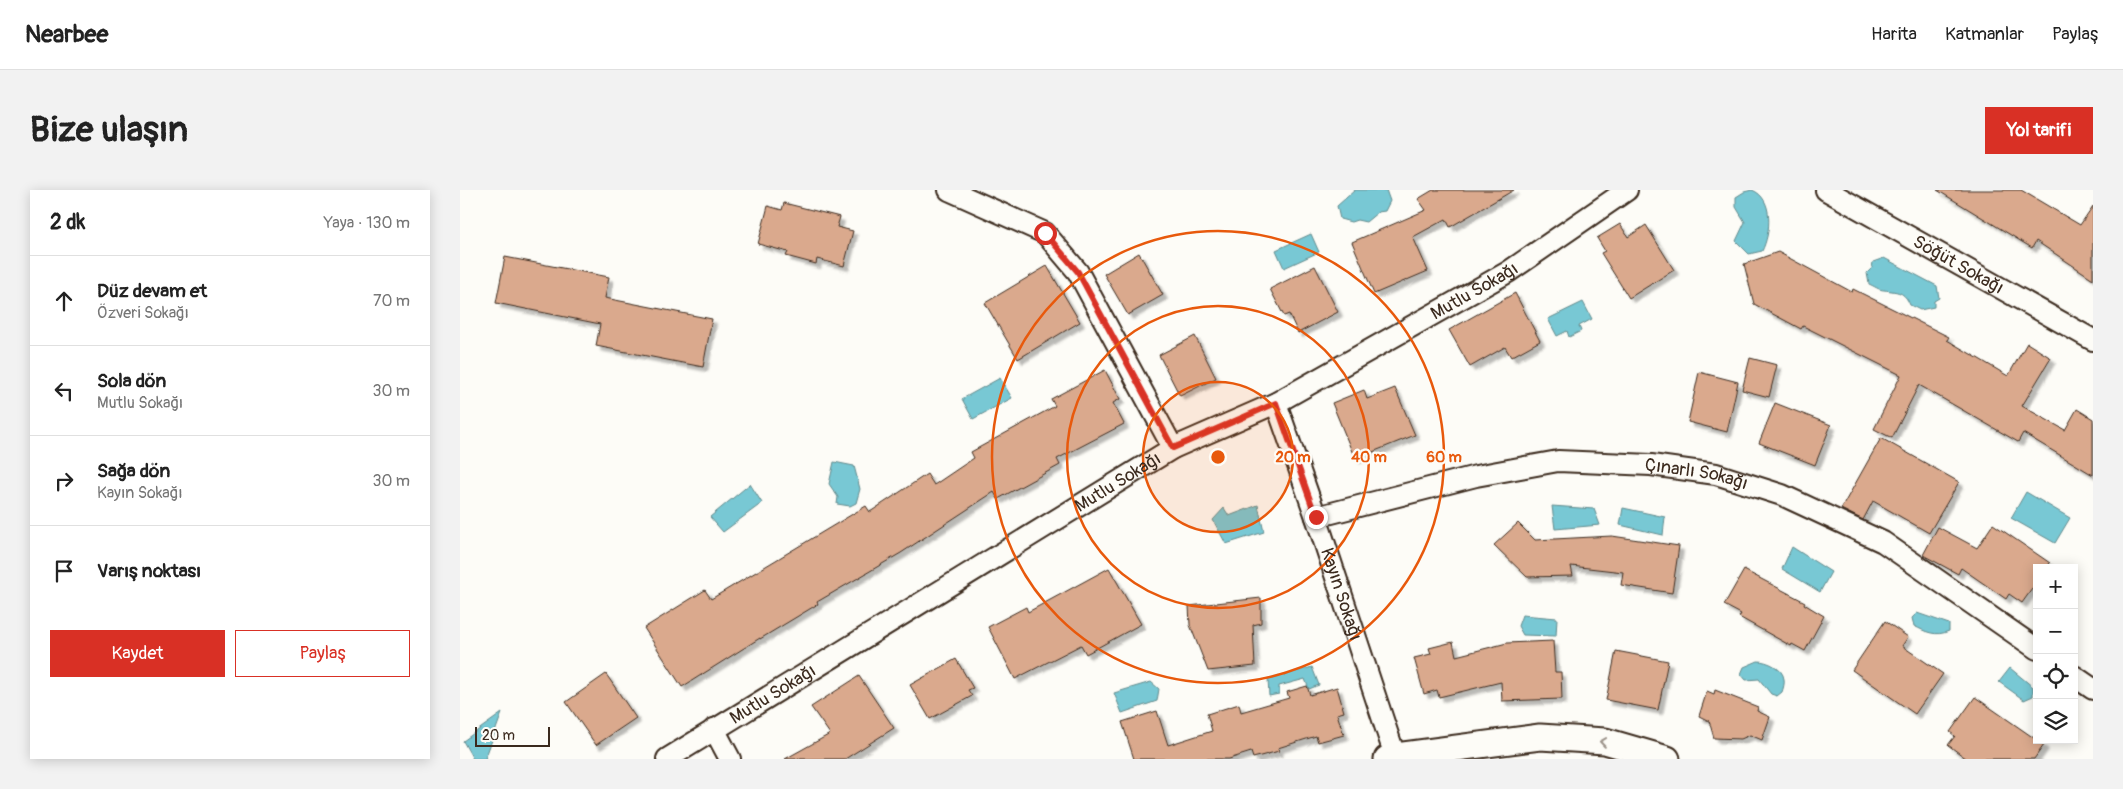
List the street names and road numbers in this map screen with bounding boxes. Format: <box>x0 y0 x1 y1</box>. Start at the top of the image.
street label: Söğüt Sokağı <box>1909 230 2008 300</box>
street label: Mutlu Sokağı <box>1427 257 1523 325</box>
street label: Mutlu Sokağı <box>1071 447 1165 518</box>
street label: Çınarlı Sokağı <box>1645 454 1751 495</box>
street label: Kayın Sokağı <box>1315 545 1367 644</box>
street label: Mutlu Sokağı <box>726 659 820 730</box>

